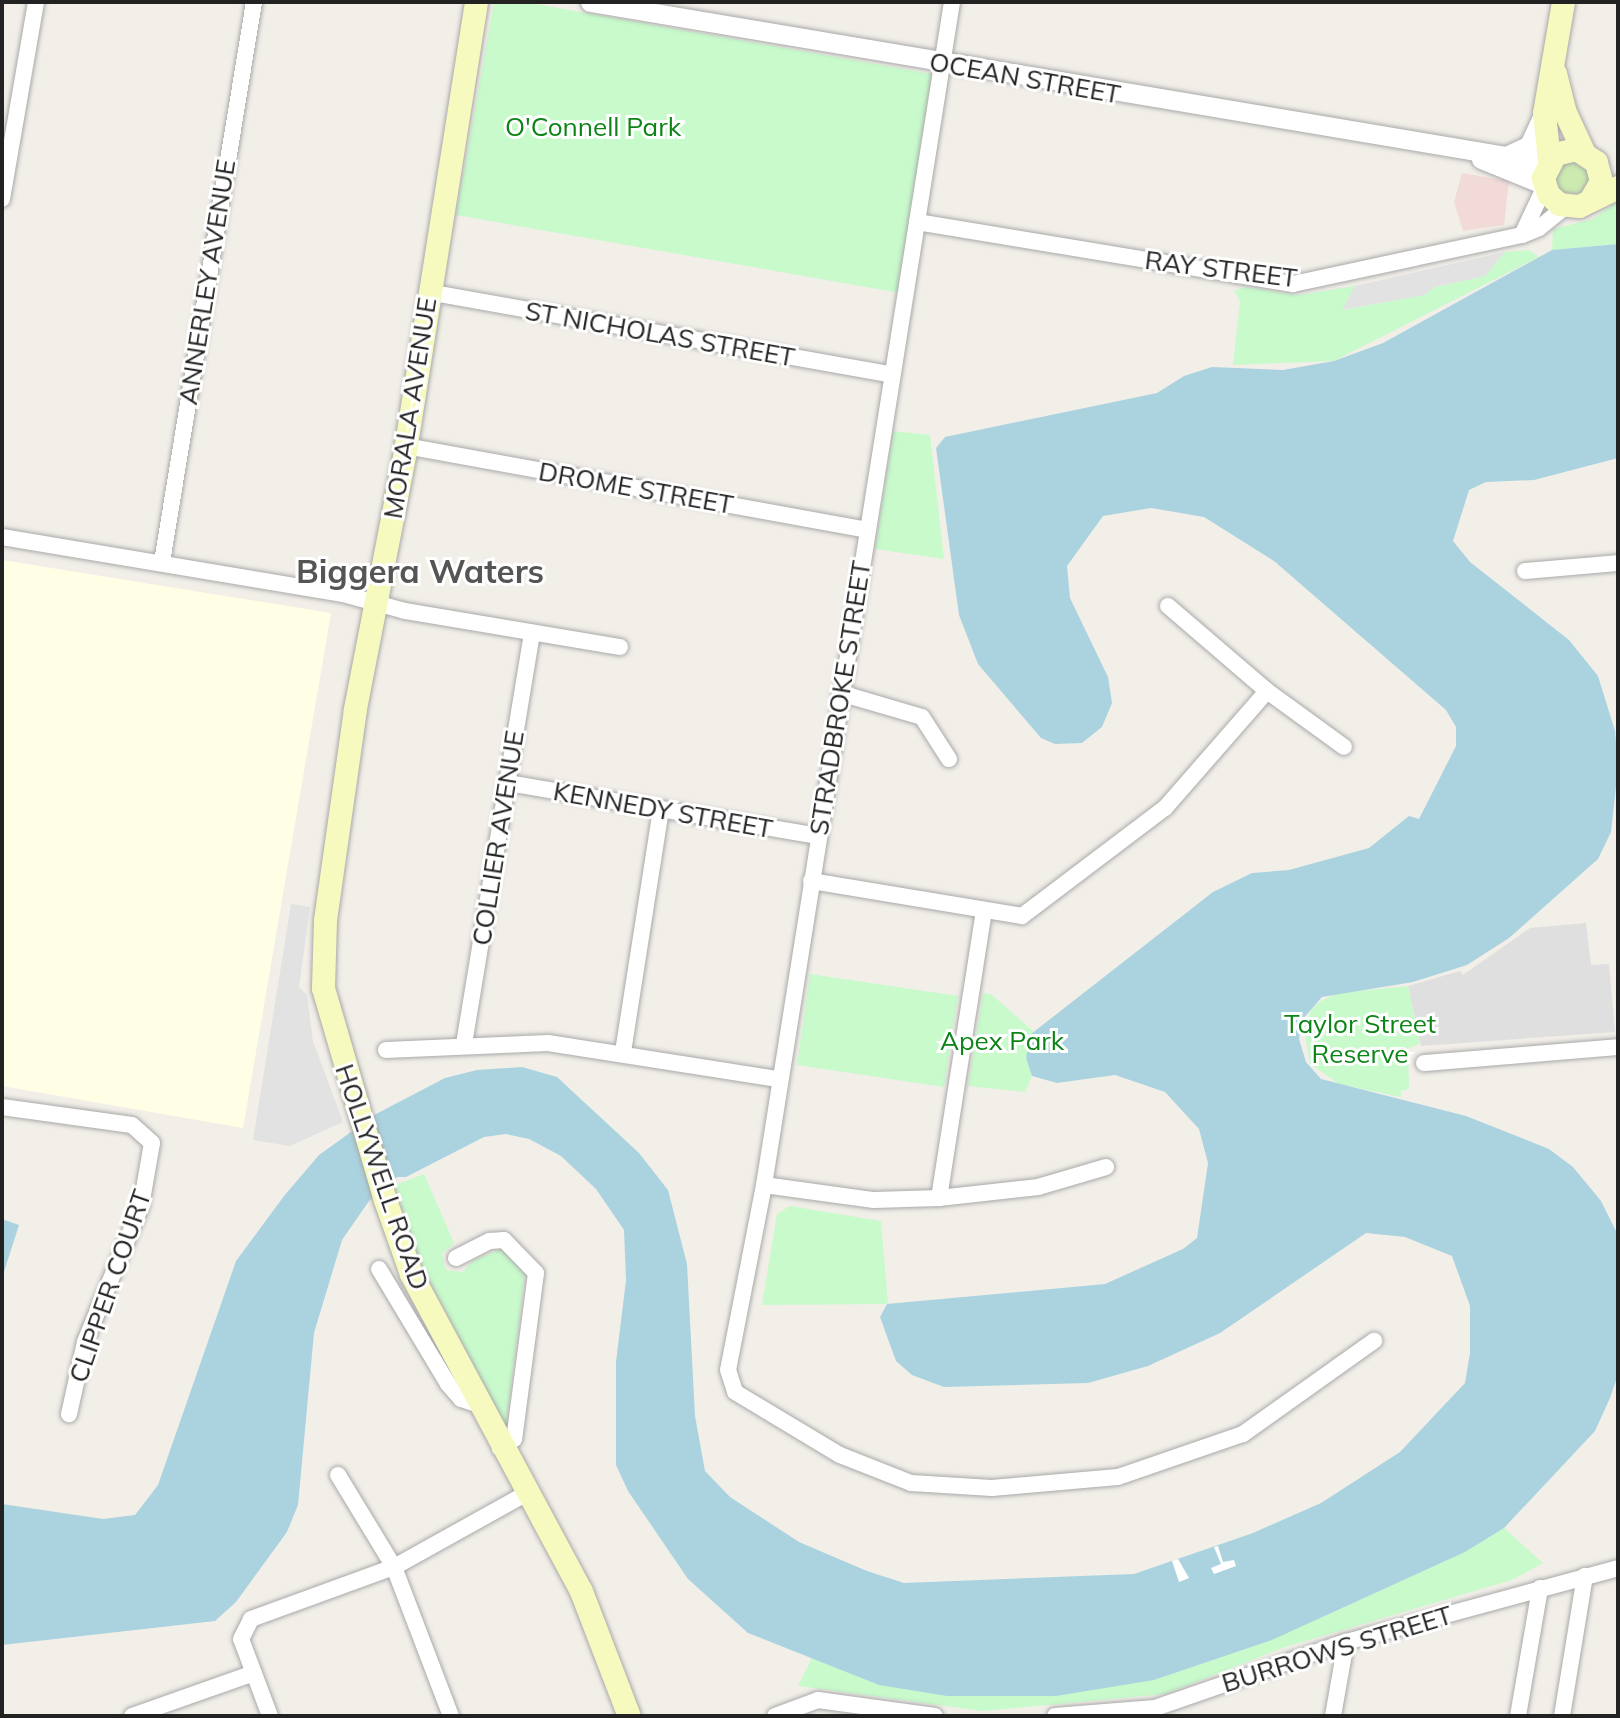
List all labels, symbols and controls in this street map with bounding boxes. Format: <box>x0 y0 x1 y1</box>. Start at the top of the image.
street label: OCEAN STREET <box>927 46 1123 110</box>
park label: O'Connell Park <box>505 111 681 143</box>
street label: ANNERLEY AVENUE <box>172 157 242 407</box>
street label: RAY STREET <box>1143 244 1299 294</box>
street label: MORALA AVENUE <box>377 295 443 521</box>
street label: ST NICHOLAS STREET <box>523 295 797 373</box>
street label: DROME STREET <box>536 456 736 520</box>
district label: Biggera Waters <box>296 551 544 591</box>
street label: STRADBROKE STREET <box>803 559 877 837</box>
street label: COLLIER AVENUE <box>466 728 530 948</box>
street label: KENNEDY STREET <box>551 775 775 845</box>
park label: Taylor Street Reserve <box>1284 1008 1436 1070</box>
park label: Apex Park <box>940 1025 1064 1057</box>
street label: HOLLYWELL ROAD <box>329 1060 435 1294</box>
street label: CLIPPER COURT <box>62 1185 158 1387</box>
street label: BURROWS STREET <box>1218 1599 1456 1699</box>

